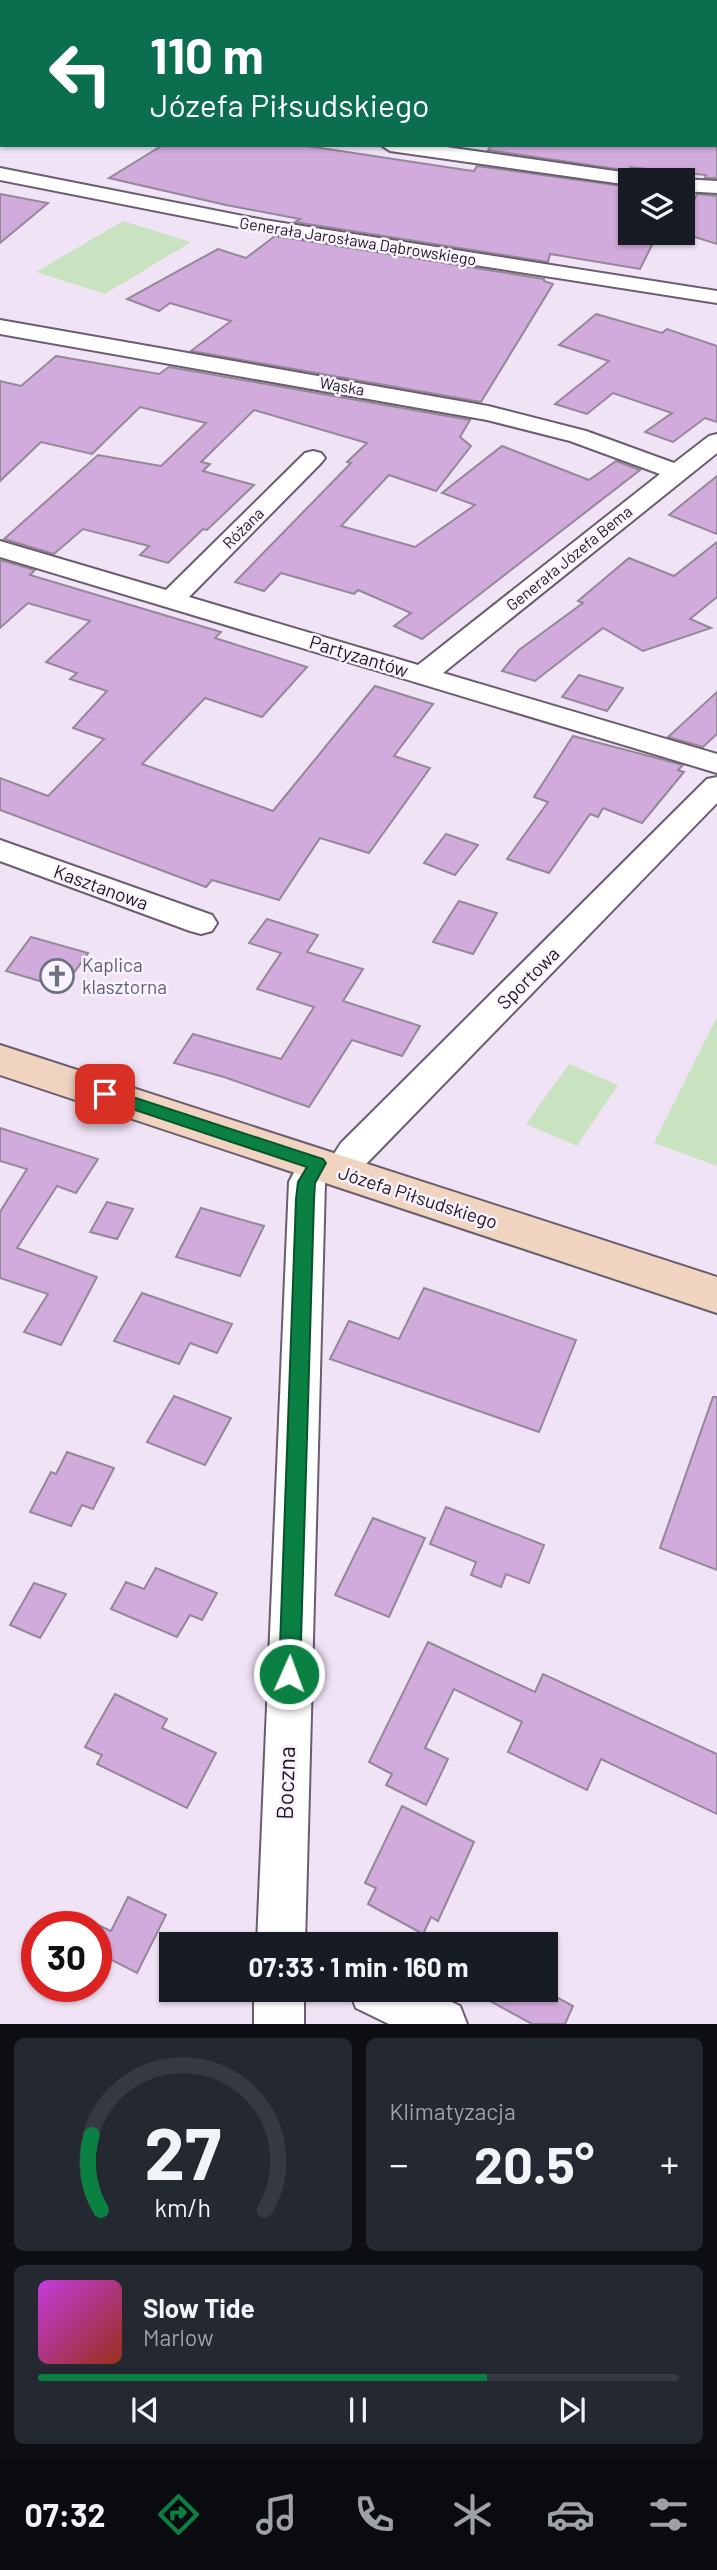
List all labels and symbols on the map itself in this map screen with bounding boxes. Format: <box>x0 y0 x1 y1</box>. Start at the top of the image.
street label: Generała Jarosława Dąbrowskiego <box>238 212 478 269</box>
street label: Wąska <box>318 372 366 399</box>
street label: Generała Józefa Bema <box>502 501 635 614</box>
street label: Różana <box>218 503 267 552</box>
street label: Partyzantów <box>307 630 412 682</box>
street label: Kasztanowa <box>51 859 152 914</box>
street label: Sportowa <box>492 942 564 1014</box>
place label: Kaplica klasztorna <box>82 953 167 998</box>
church icon: Kaplica klasztorna <box>38 957 76 995</box>
pin <box>75 1064 135 1124</box>
street label: Józefa Piłsudskiego <box>336 1160 501 1233</box>
position arrow <box>252 1637 326 1711</box>
street label: Boczna <box>270 1746 300 1820</box>
speed limit sign: 30 <box>21 1911 112 2002</box>

